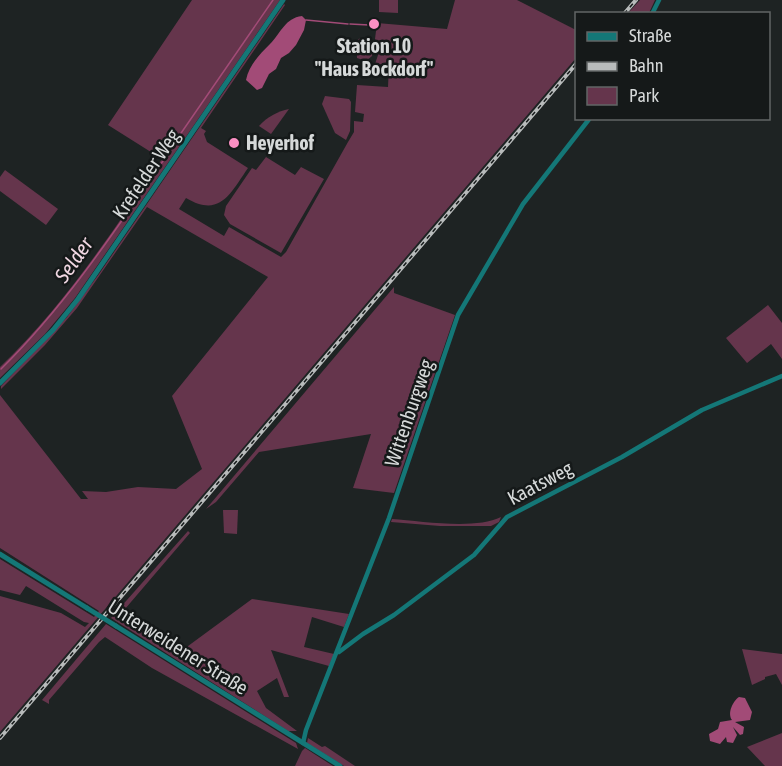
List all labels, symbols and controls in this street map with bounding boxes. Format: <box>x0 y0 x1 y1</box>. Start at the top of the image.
legend <box>575 12 770 120</box>
marker: Station 10 "Haus Bockdorf" <box>367 17 381 31</box>
text: Straße <box>629 25 672 46</box>
place label: Station 10 "Haus Bockdorf" <box>315 34 434 80</box>
text: Bahn <box>629 55 663 76</box>
text: Park <box>629 85 659 106</box>
street label: Krefelder Weg <box>107 124 184 223</box>
place label: Heyerhof <box>246 131 315 154</box>
marker: Heyerhof <box>227 136 241 150</box>
water label: Selder <box>49 232 98 287</box>
street label: Wittenburgweg <box>379 356 438 469</box>
street label: Kaatsweg <box>503 456 577 509</box>
street label: Unterweidener Straße <box>104 594 253 699</box>

